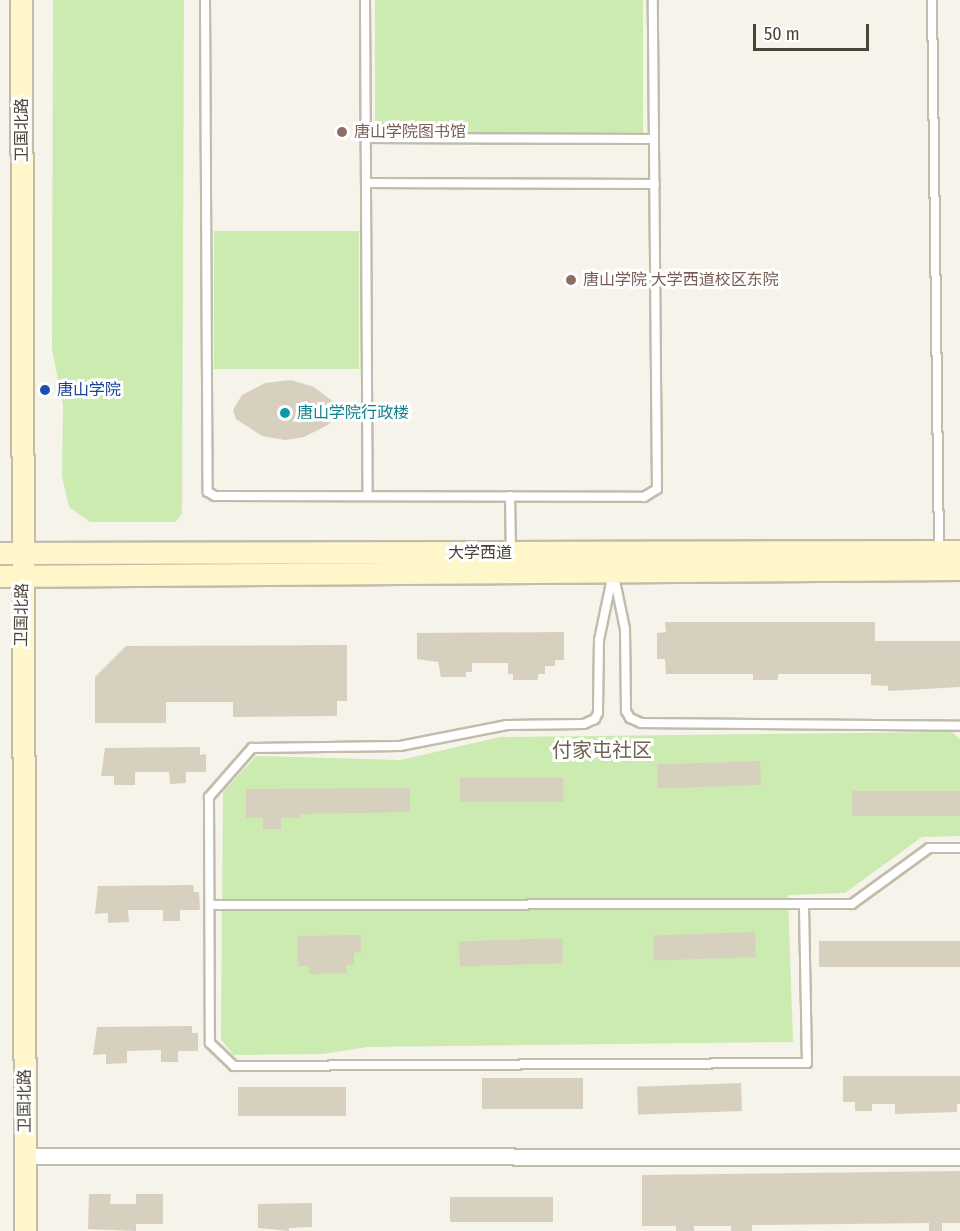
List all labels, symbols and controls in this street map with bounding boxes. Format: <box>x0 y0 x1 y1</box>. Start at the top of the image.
scale bar <box>756 12 872 50</box>
text: 50 m <box>764 23 800 45</box>
street label: 卫国北路 <box>12 98 32 162</box>
place label: 唐山学院图书馆 <box>354 122 466 142</box>
marker: 唐山学院图书馆 <box>335 125 349 139</box>
place label: 唐山学院 大学西道校区东院 <box>583 270 779 290</box>
marker: 唐山学院 大学西道校区东院 <box>564 273 578 287</box>
place label: 唐山学院 <box>57 380 121 400</box>
marker: 唐山学院 <box>38 383 52 397</box>
place label: 唐山学院行政楼 <box>297 403 409 423</box>
marker: 唐山学院行政楼 <box>278 406 292 420</box>
street label: 大学西道 <box>448 543 512 563</box>
street label: 卫国北路 <box>12 583 32 647</box>
district label: 付家屯社区 <box>552 738 652 762</box>
street label: 卫国北路 <box>15 1069 35 1133</box>

